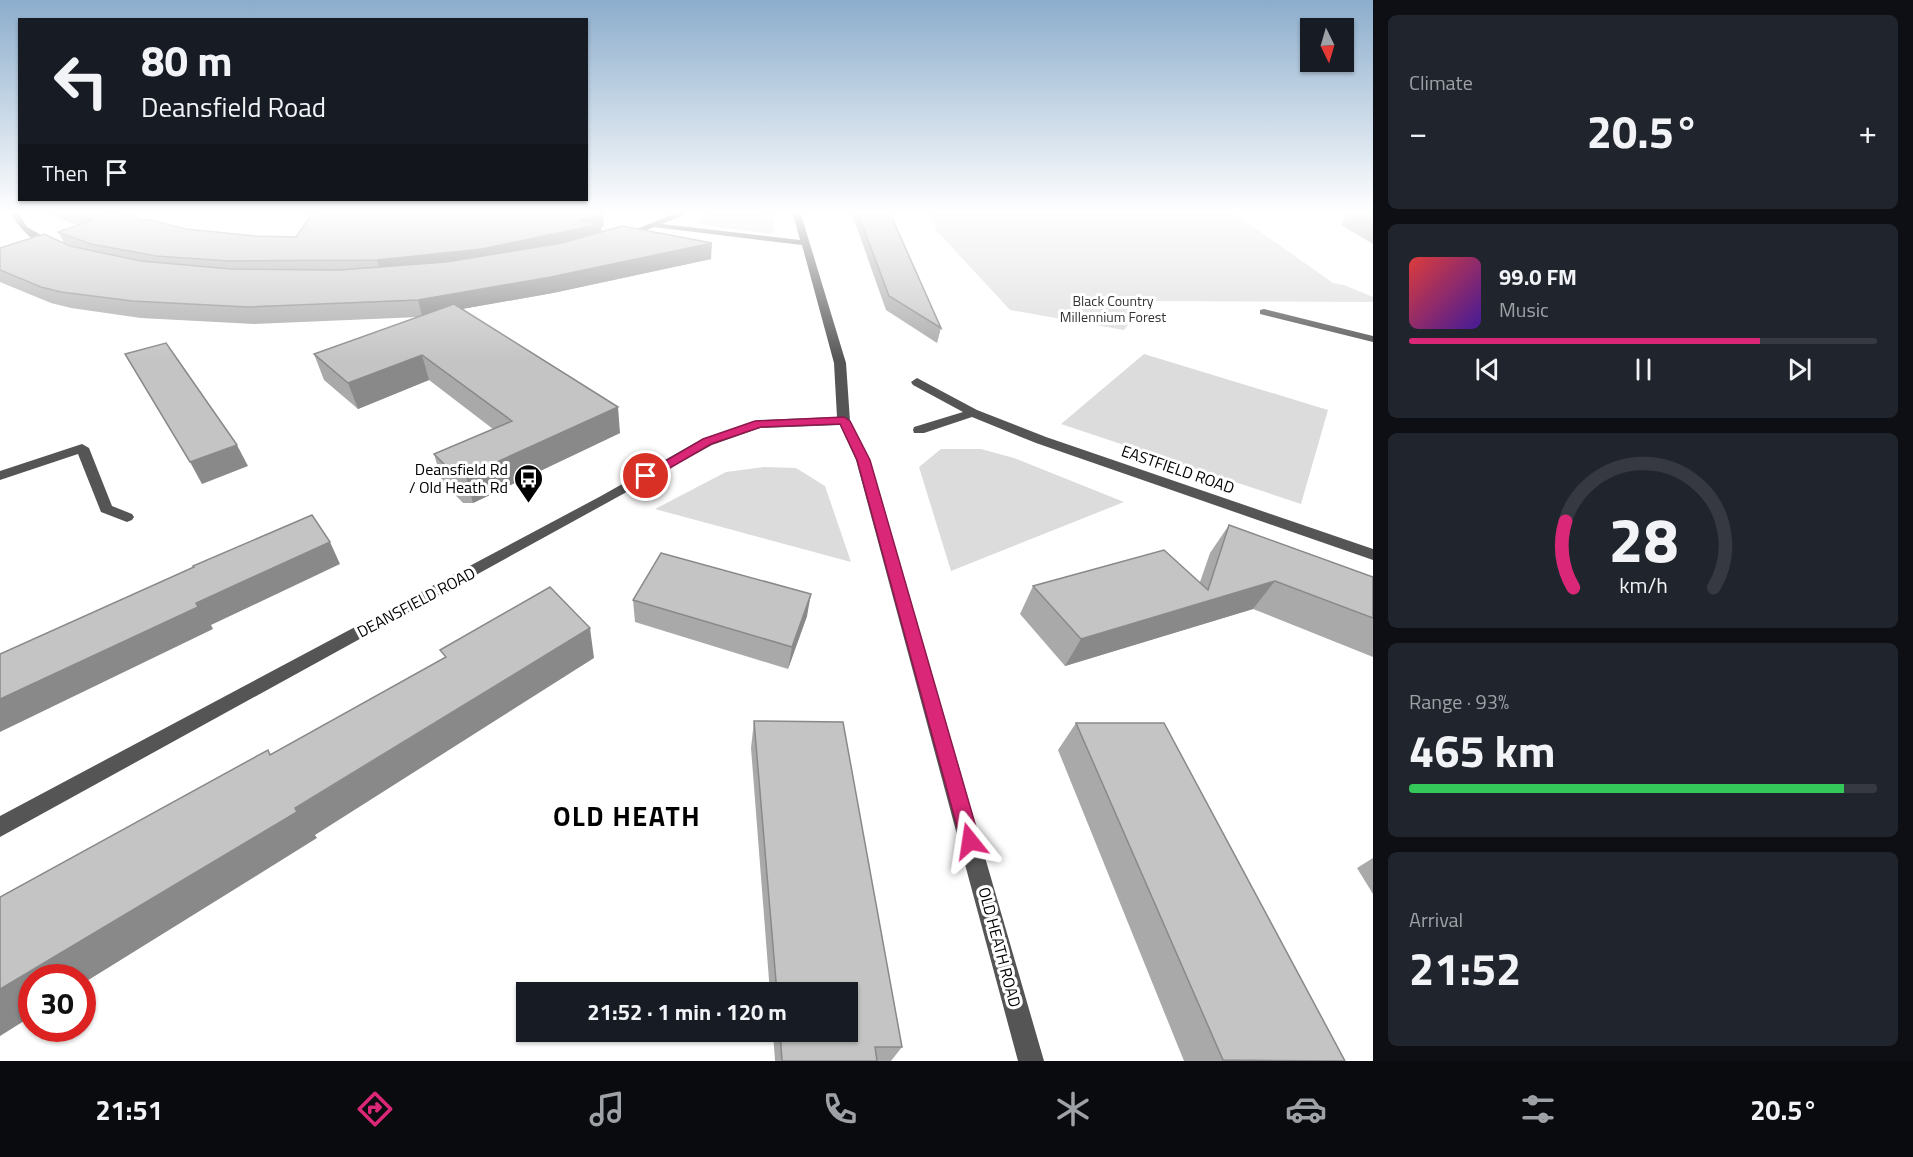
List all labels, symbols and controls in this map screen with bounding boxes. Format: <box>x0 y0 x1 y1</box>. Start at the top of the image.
north arrow <box>1300 18 1354 72</box>
map controls <box>1300 18 1354 72</box>
text: 80 m <box>141 28 233 92</box>
icon: left <box>42 42 120 120</box>
text: Climate <box>1409 67 1473 98</box>
text: Deansfield Road <box>141 86 326 127</box>
text: 20.5° <box>1587 97 1699 165</box>
text: − <box>1409 107 1427 157</box>
text: + <box>1859 107 1877 157</box>
text: Then <box>42 156 88 190</box>
icon: arrive <box>100 156 133 189</box>
text: 99.0 FM <box>1499 260 1577 294</box>
park label: Black Country Millennium Forest <box>1060 290 1166 327</box>
text: Music <box>1499 294 1549 325</box>
icon: previous <box>1471 353 1504 386</box>
icon: pause <box>1627 353 1660 386</box>
icon: next <box>1783 353 1816 386</box>
street label: EASTFIELD ROAD <box>1118 438 1238 500</box>
pin <box>620 450 671 501</box>
place label: Deansfield Rd / Old Heath Rd <box>409 457 508 499</box>
icon: arrive <box>629 459 662 492</box>
bus stop icon: Deansfield Rd / Old Heath Rd <box>513 462 545 504</box>
text: 28 <box>1608 491 1678 586</box>
street label: DEANSFIELD ROAD <box>353 561 479 643</box>
text: km/h <box>1619 569 1667 601</box>
text: Range · 93% <box>1409 686 1509 717</box>
text: 465 km <box>1409 716 1555 784</box>
district label: OLD HEATH <box>553 795 701 836</box>
position arrow <box>938 809 1002 873</box>
street label: OLD HEATH ROAD <box>972 884 1028 1010</box>
text: Arrival <box>1409 904 1463 935</box>
text: 21:52 <box>1409 934 1521 1002</box>
speed limit sign: 30 <box>18 964 96 1042</box>
text: 21:52 · 1 min · 120 m <box>587 995 787 1029</box>
icon: directions <box>354 1088 396 1130</box>
icon: music <box>586 1088 628 1130</box>
icon: phone <box>819 1088 861 1130</box>
icon: climate <box>1052 1088 1094 1130</box>
icon: car <box>1285 1088 1327 1130</box>
icon: filters <box>1517 1088 1559 1130</box>
text: 21:51 <box>95 1089 163 1130</box>
text: 20.5° <box>1750 1089 1818 1130</box>

